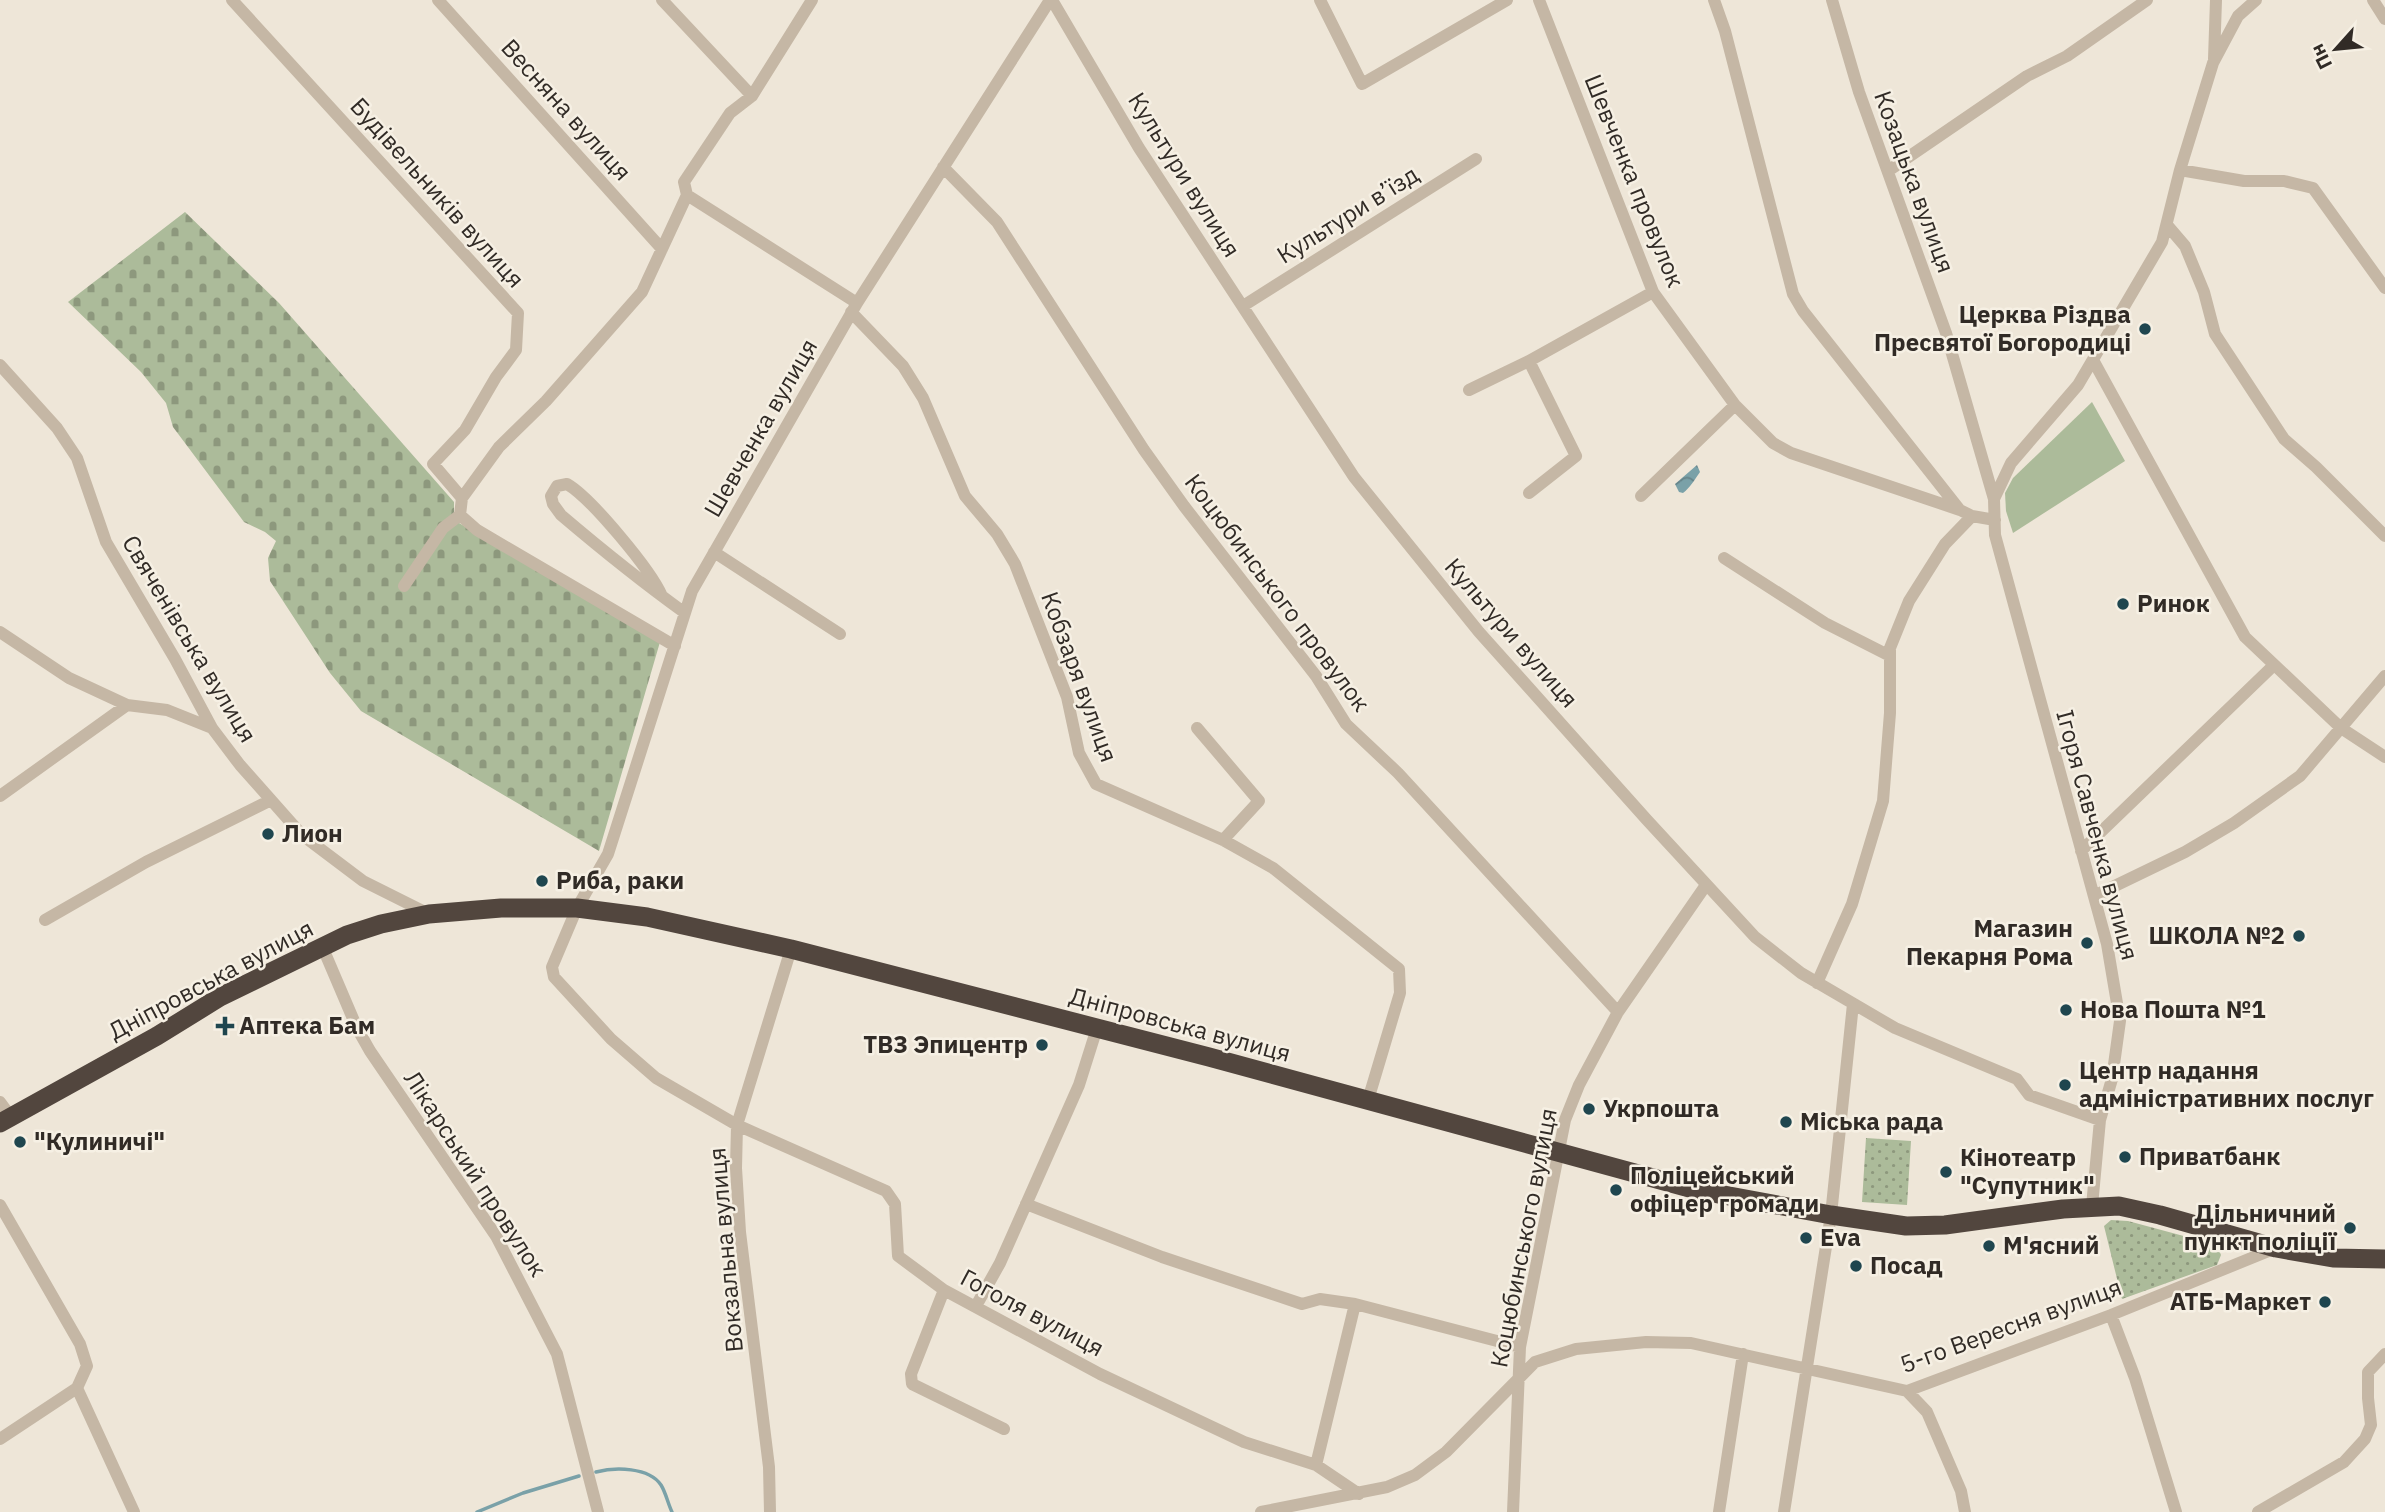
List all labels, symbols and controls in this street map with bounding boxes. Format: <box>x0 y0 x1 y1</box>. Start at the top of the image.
north arrow <box>2301 14 2371 84</box>
street label: Весняна вулиця <box>495 32 639 187</box>
text: Пн <box>2304 40 2337 73</box>
street label: Шевченка провулок <box>1578 69 1692 292</box>
street label: Культури вулиця <box>1121 86 1248 263</box>
street label: Козацька вулиця <box>1867 86 1963 277</box>
street label: Будівельників вулиця <box>344 90 532 294</box>
street label: Культури в’їзд <box>1270 158 1424 271</box>
place label: Церква Різдва Пресвятої Богородиці <box>1874 298 2131 358</box>
marker: Церква Різдва Пресвятої Богородиці <box>2137 321 2153 337</box>
street label: Шевченка вулиця <box>696 333 824 522</box>
street label: Коцюбинського провулок <box>1178 467 1378 718</box>
street label: Свяченівська вулиця <box>115 529 264 748</box>
street label: Культури вулиця <box>1438 551 1586 714</box>
street label: Кобзаря вулиця <box>1034 587 1126 766</box>
place label: Ринок <box>2137 587 2210 619</box>
marker: Ринок <box>2115 596 2131 612</box>
street label: Ігоря Савченка вулиця <box>2049 706 2147 963</box>
place label: Лион <box>282 817 343 849</box>
marker: Лион <box>260 826 276 842</box>
place label: Риба, раки <box>556 864 684 896</box>
marker: Риба, раки <box>534 873 550 889</box>
street label: Дніпровська вулиця <box>102 912 319 1047</box>
place label: Магазин Пекарня Рома <box>1906 912 2073 972</box>
place label: ШКОЛА №2 <box>2149 919 2285 951</box>
marker: ШКОЛА №2 <box>2291 928 2307 944</box>
marker: Магазин Пекарня Рома <box>2079 935 2095 951</box>
street label: Дніпровська вулиця <box>1066 979 1294 1069</box>
place label: Нова Пошта №1 <box>2080 993 2266 1025</box>
marker: Нова Пошта №1 <box>2058 1002 2074 1018</box>
place label: Аптека Бам <box>239 1009 375 1041</box>
marker: Аптека Бам <box>217 1018 233 1034</box>
place label: ТВЗ Эпицентр <box>863 1028 1028 1060</box>
marker: ТВЗ Эпицентр <box>1034 1037 1050 1053</box>
place label: Центр надання адміністративних послуг <box>2079 1054 2374 1114</box>
street label: Лікарський провулок <box>397 1064 555 1283</box>
marker: Центр надання адміністративних послуг <box>2057 1077 2073 1093</box>
place label: Укрпошта <box>1603 1092 1719 1124</box>
marker: Укрпошта <box>1581 1101 1597 1117</box>
street label: Коцюбинського вулиця <box>1482 1105 1564 1370</box>
place label: Міська рада <box>1800 1105 1943 1137</box>
marker: Міська рада <box>1778 1114 1794 1130</box>
place label: "Кулиничі" <box>34 1125 165 1157</box>
marker: "Кулиничі" <box>12 1134 28 1150</box>
place label: Приватбанк <box>2139 1140 2280 1172</box>
place label: Кінотеатр "Супутник" <box>1960 1141 2095 1201</box>
street label: Вокзальна вулиця <box>700 1146 750 1354</box>
marker: Приватбанк <box>2117 1149 2133 1165</box>
place label: Поліцейський офіцер громади <box>1630 1159 1819 1219</box>
marker: Кінотеатр "Супутник" <box>1938 1164 1954 1180</box>
marker: Поліцейський офіцер громади <box>1608 1182 1624 1198</box>
place label: Дільничний пункт поліції <box>2184 1197 2337 1257</box>
marker: Дільничний пункт поліції <box>2342 1220 2358 1236</box>
place label: Eva <box>1820 1221 1861 1253</box>
place label: М'ясний <box>2003 1229 2099 1261</box>
marker: Eva <box>1798 1230 1814 1246</box>
marker: М'ясний <box>1981 1238 1997 1254</box>
place label: Посад <box>1870 1249 1943 1281</box>
marker: Посад <box>1848 1258 1864 1274</box>
street label: Гоголя вулиця <box>955 1261 1110 1363</box>
street label: 5-го Вересня вулиця <box>1896 1270 2126 1380</box>
place label: АТБ-Маркет <box>2170 1285 2311 1317</box>
marker: АТБ-Маркет <box>2317 1294 2333 1310</box>

